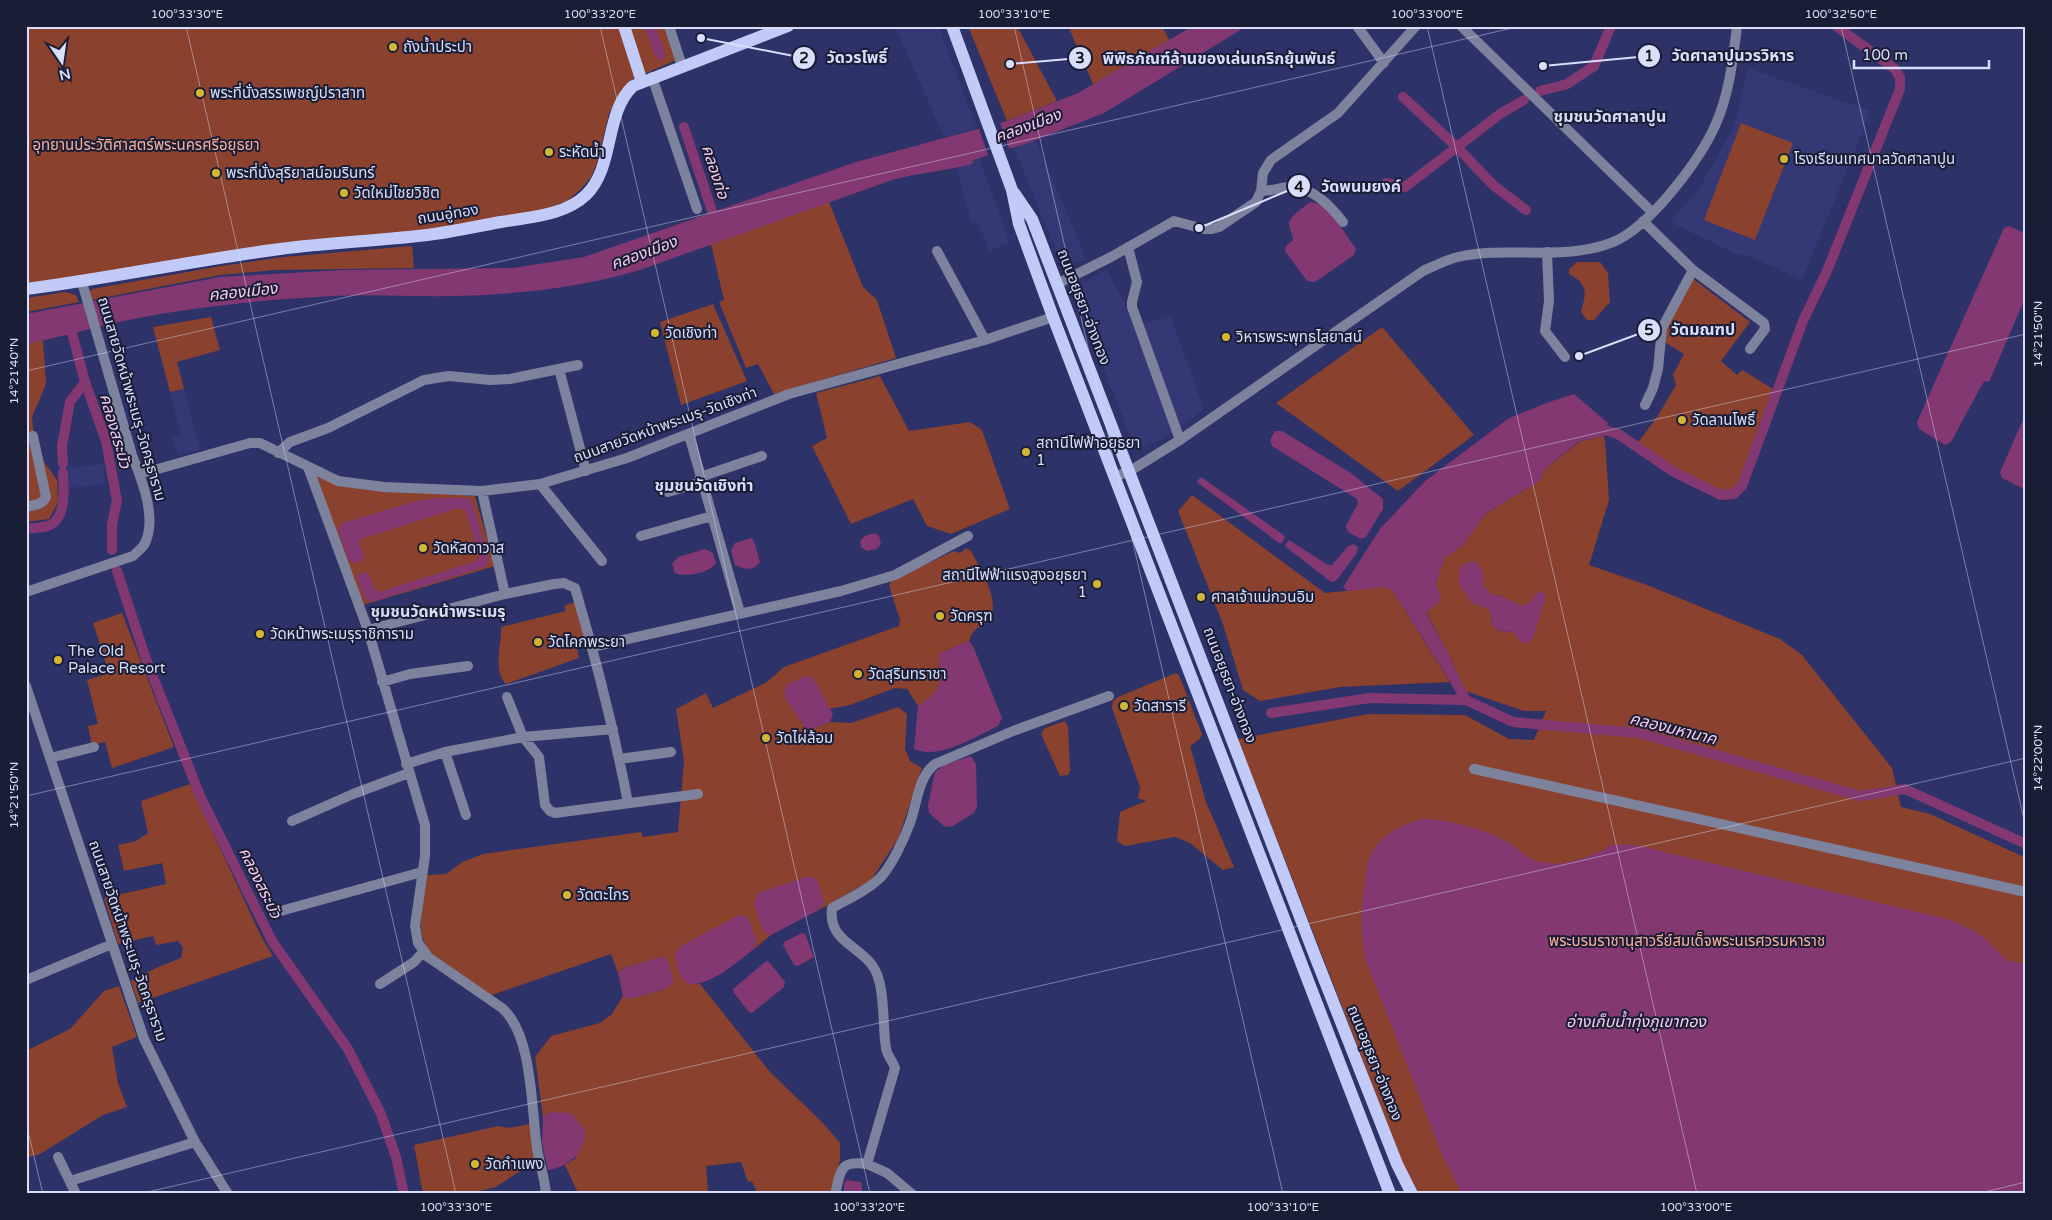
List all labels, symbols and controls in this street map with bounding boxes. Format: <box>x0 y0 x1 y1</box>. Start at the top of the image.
text: 100°33'30"E <box>151 7 224 21</box>
text: 100°33'20"E <box>564 7 637 21</box>
text: 100°33'10"E <box>978 7 1051 21</box>
text: 100°33'00"E <box>1391 7 1464 21</box>
text: 100°32'50"E <box>1805 7 1878 21</box>
place label: ถังน้ำประปา <box>403 36 472 56</box>
north arrow <box>38 38 88 88</box>
scale bar <box>1854 38 1990 70</box>
callout: วัดศาลาปูนวรวิหาร <box>1637 40 1805 71</box>
marker: ถังน้ำประปา <box>387 41 399 53</box>
callout: วัดวรโพธิ์ <box>792 42 898 73</box>
callout: พิพิธภัณฑ์ล้านของเล่นเกริกยุ้นพันธ์ <box>1067 43 1345 74</box>
text: วัดศาลาปูนวรวิหาร <box>1672 46 1794 66</box>
text: 100 m <box>1862 46 1908 64</box>
text: วัดวรโพธิ์ <box>827 47 889 68</box>
text: 1 <box>1644 47 1654 65</box>
text: 2 <box>799 49 809 67</box>
text: 3 <box>1075 49 1085 67</box>
text: พิพิธภัณฑ์ล้านของเล่นเกริกยุ้นพันธ์ <box>1103 49 1336 69</box>
text: N <box>57 65 72 84</box>
place label: พระที่นั่งสรรเพชญ์ปราสาท <box>210 82 365 102</box>
marker: พระที่นั่งสรรเพชญ์ปราสาท <box>194 87 206 99</box>
water label: คลองเมือง <box>992 104 1065 147</box>
district label: ชุมชนวัดศาลาปูน <box>1554 107 1666 127</box>
park label: อุทยานประวัติศาสตร์พระนครศรีอยุธยา <box>32 136 260 154</box>
place label: ระหัดน้ำ <box>559 141 605 161</box>
water label: คลองท่อ <box>697 142 733 202</box>
marker: ระหัดน้ำ <box>543 146 555 158</box>
place label: โรงเรียนเทศบาลวัดศาลาปูน <box>1794 150 1955 168</box>
marker: โรงเรียนเทศบาลวัดศาลาปูน <box>1778 153 1790 165</box>
place label: พระที่นั่งสุริยาสน์อมรินทร์ <box>226 162 375 182</box>
marker: พระที่นั่งสุริยาสน์อมรินทร์ <box>210 167 222 179</box>
callout: วัดพนมยงค์ <box>1286 171 1411 202</box>
text: วัดพนมยงค์ <box>1321 177 1401 197</box>
text: 4 <box>1294 178 1304 196</box>
place label: วัดใหม่ไชยวิชิต <box>354 184 440 202</box>
marker: วัดใหม่ไชยวิชิต <box>338 187 350 199</box>
street label: ถนนอู่ทอง <box>416 200 480 228</box>
water label: คลองเมือง <box>608 231 681 274</box>
street label: ถนนอยุธยา-อ่างทอง <box>1054 246 1114 368</box>
water label: คลองเมือง <box>208 278 280 306</box>
street label: ถนนสายวัดหน้าพระเมรุ-วัดครุธาราม <box>94 295 170 503</box>
text: 14°21'50"N <box>2031 301 2045 368</box>
callout: วัดมณฑป <box>1636 314 1746 345</box>
text: วัดมณฑป <box>1671 320 1735 340</box>
text: 5 <box>1644 321 1654 339</box>
place label: วัดเชิงท่า <box>665 324 717 342</box>
marker: วัดเชิงท่า <box>649 327 661 339</box>
place label: วิหารพระพุทธไสยาสน์ <box>1236 328 1362 346</box>
marker: วิหารพระพุทธไสยาสน์ <box>1220 331 1232 343</box>
text: 14°21'40"N <box>7 338 21 405</box>
street label: ถนนสายวัดหน้าพระเมรุ-วัดเชิงท่า <box>571 383 759 467</box>
water label: คลองสระบัว <box>95 391 135 472</box>
place label: วัดลานโพธิ์ <box>1692 411 1756 429</box>
marker: วัดลานโพธิ์ <box>1676 414 1688 426</box>
place label: สถานีไฟฟ้าอยุธยา 1 <box>1036 434 1140 469</box>
marker: สถานีไฟฟ้าอยุธยา 1 <box>1020 446 1032 458</box>
district label: ชุมชนวัดเชิงท่า <box>654 476 754 496</box>
place label: วัดหัสดาวาส <box>433 539 505 557</box>
marker: วัดหัสดาวาส <box>417 542 429 554</box>
place label: สถานีไฟฟ้าแรงสูงอยุธยา 1 <box>942 566 1087 601</box>
marker: สถานีไฟฟ้าแรงสูงอยุธยา 1 <box>1091 578 1103 590</box>
place label: ศาลเจ้าแม่กวนอิม <box>1211 588 1314 606</box>
marker: ศาลเจ้าแม่กวนอิม <box>1195 591 1207 603</box>
district label: ชุมชนวัดหน้าพระเมรุ <box>370 602 506 622</box>
place label: วัดครุฑ <box>950 607 993 625</box>
marker: วัดครุฑ <box>934 610 946 622</box>
street label: ถนนอยุธยา-อ่างทอง <box>1200 624 1260 746</box>
place label: วัดหน้าพระเมรุราชิการาม <box>270 625 414 643</box>
marker: วัดหน้าพระเมรุราชิการาม <box>254 628 266 640</box>
place label: วัดโคกพระยา <box>548 633 625 651</box>
marker: วัดโคกพระยา <box>532 636 544 648</box>
place label: The Old Palace Resort <box>68 642 166 677</box>
marker: The Old Palace Resort <box>52 654 64 666</box>
place label: วัดสุรินทราชา <box>868 665 947 683</box>
marker: วัดสุรินทราชา <box>852 668 864 680</box>
place label: วัดสารารี <box>1134 697 1186 715</box>
marker: วัดสารารี <box>1118 700 1130 712</box>
water label: คลองมหานาค <box>1628 709 1720 750</box>
text: 14°22'00"N <box>2031 725 2045 792</box>
place label: วัดไผ่ล้อม <box>776 729 833 747</box>
marker: วัดไผ่ล้อม <box>760 732 772 744</box>
text: 14°21'50"N <box>7 762 21 829</box>
street label: ถนนสายวัดหน้าพระเมรุ-วัดครุธาราม <box>85 838 171 1044</box>
water label: คลองสระบัว <box>234 844 286 923</box>
place label: วัดตะไกร <box>577 886 629 904</box>
marker: วัดตะไกร <box>561 889 573 901</box>
park label: พระบรมราชานุสาวรีย์สมเด็จพระนเรศวรมหาราช <box>1549 932 1825 950</box>
street label: ถนนอยุธยา-อ่างทอง <box>1344 1003 1406 1123</box>
water label: อ่างเก็บน้ำทุ่งภูเขาทอง <box>1566 1010 1707 1032</box>
place label: วัดกำแพง <box>485 1155 543 1173</box>
marker: วัดกำแพง <box>469 1158 481 1170</box>
text: 100°33'30"E <box>420 1200 493 1214</box>
text: 100°33'20"E <box>833 1200 906 1214</box>
text: 100°33'10"E <box>1247 1200 1320 1214</box>
text: 100°33'00"E <box>1660 1200 1733 1214</box>

